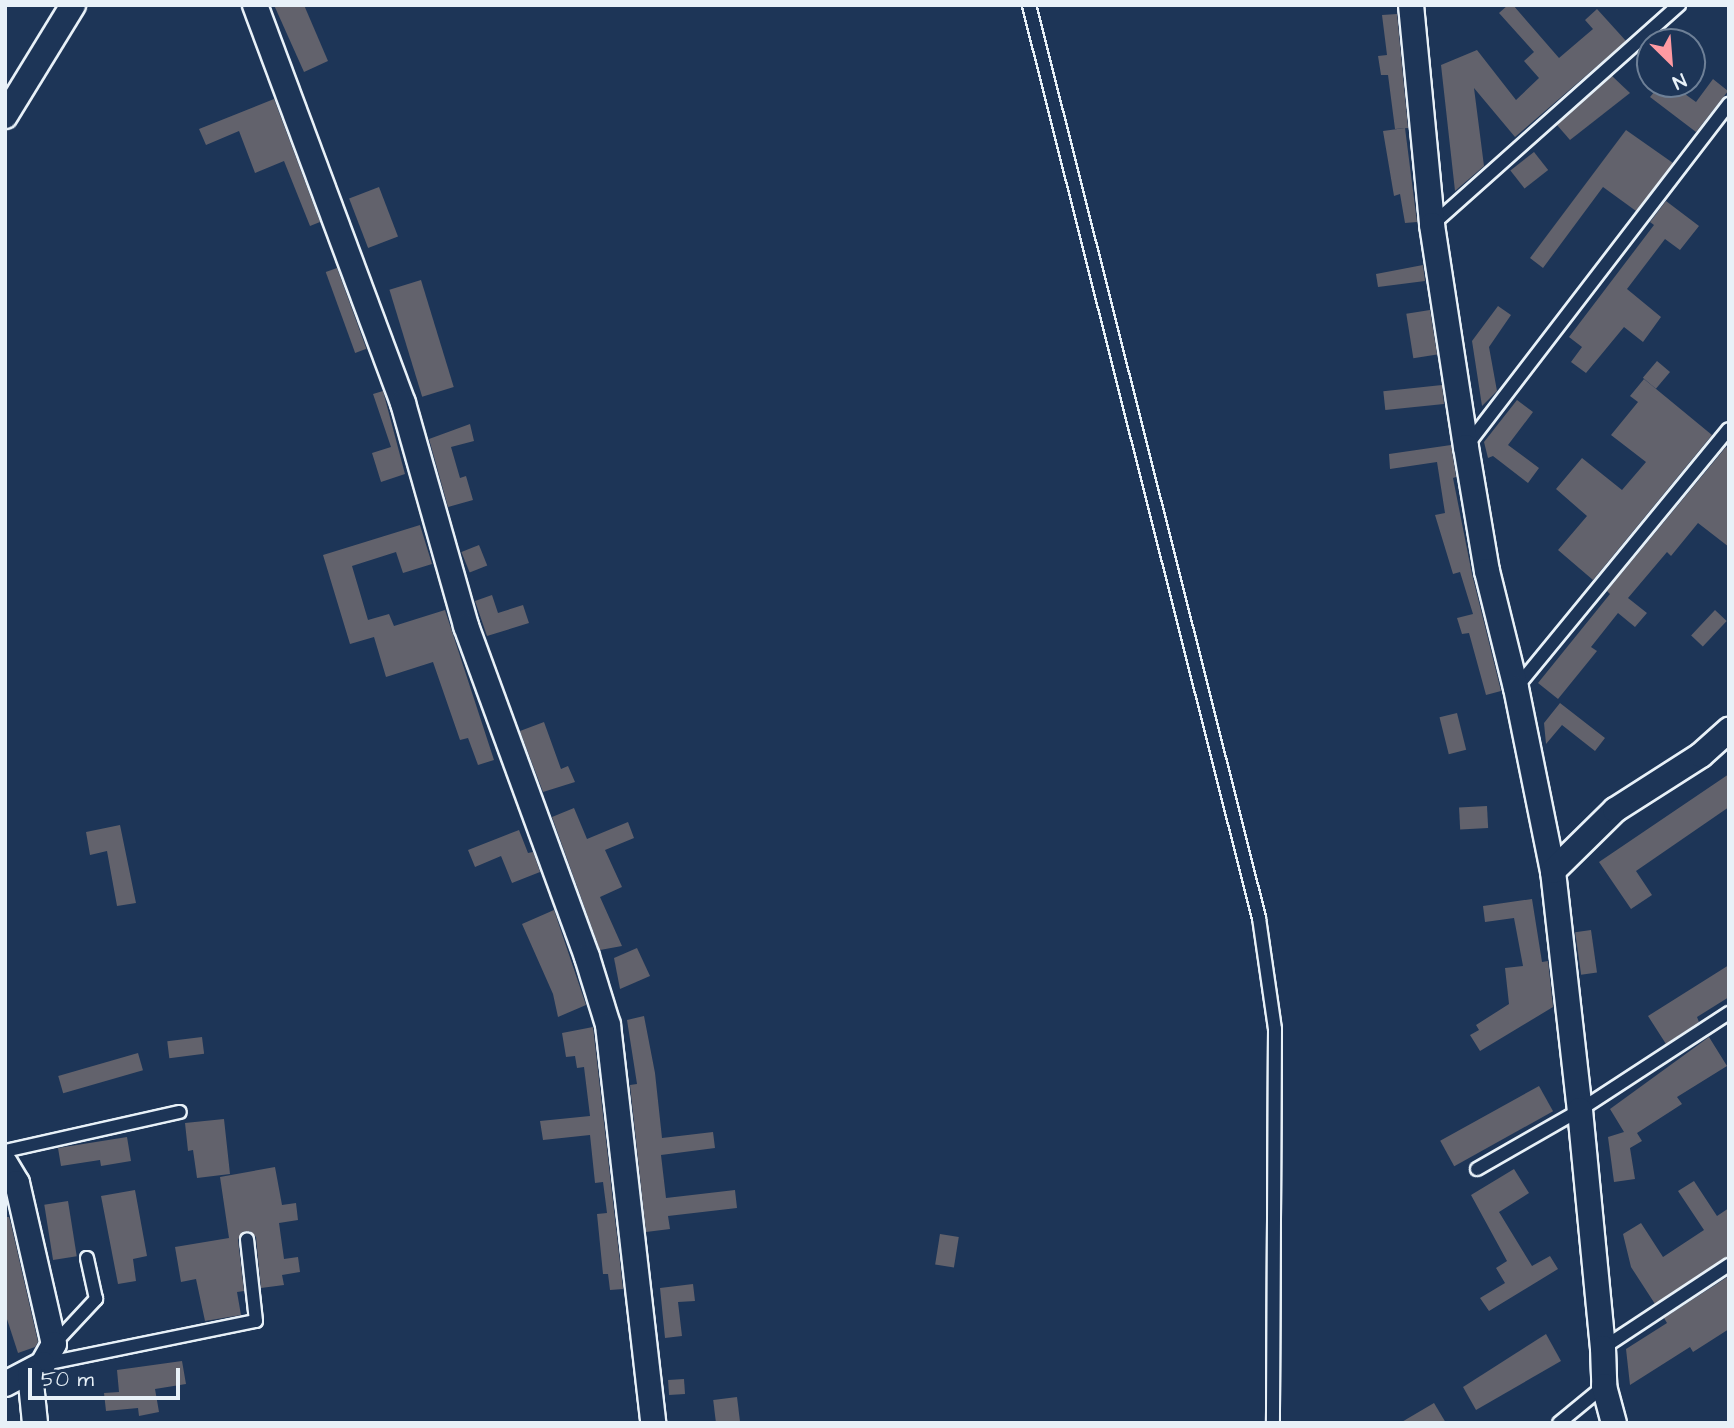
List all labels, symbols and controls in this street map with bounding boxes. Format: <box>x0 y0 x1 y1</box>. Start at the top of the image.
north arrow <box>1636 28 1706 98</box>
text: N <box>1668 66 1690 95</box>
scale bar <box>32 1354 184 1398</box>
text: 50 m <box>41 1365 94 1394</box>

